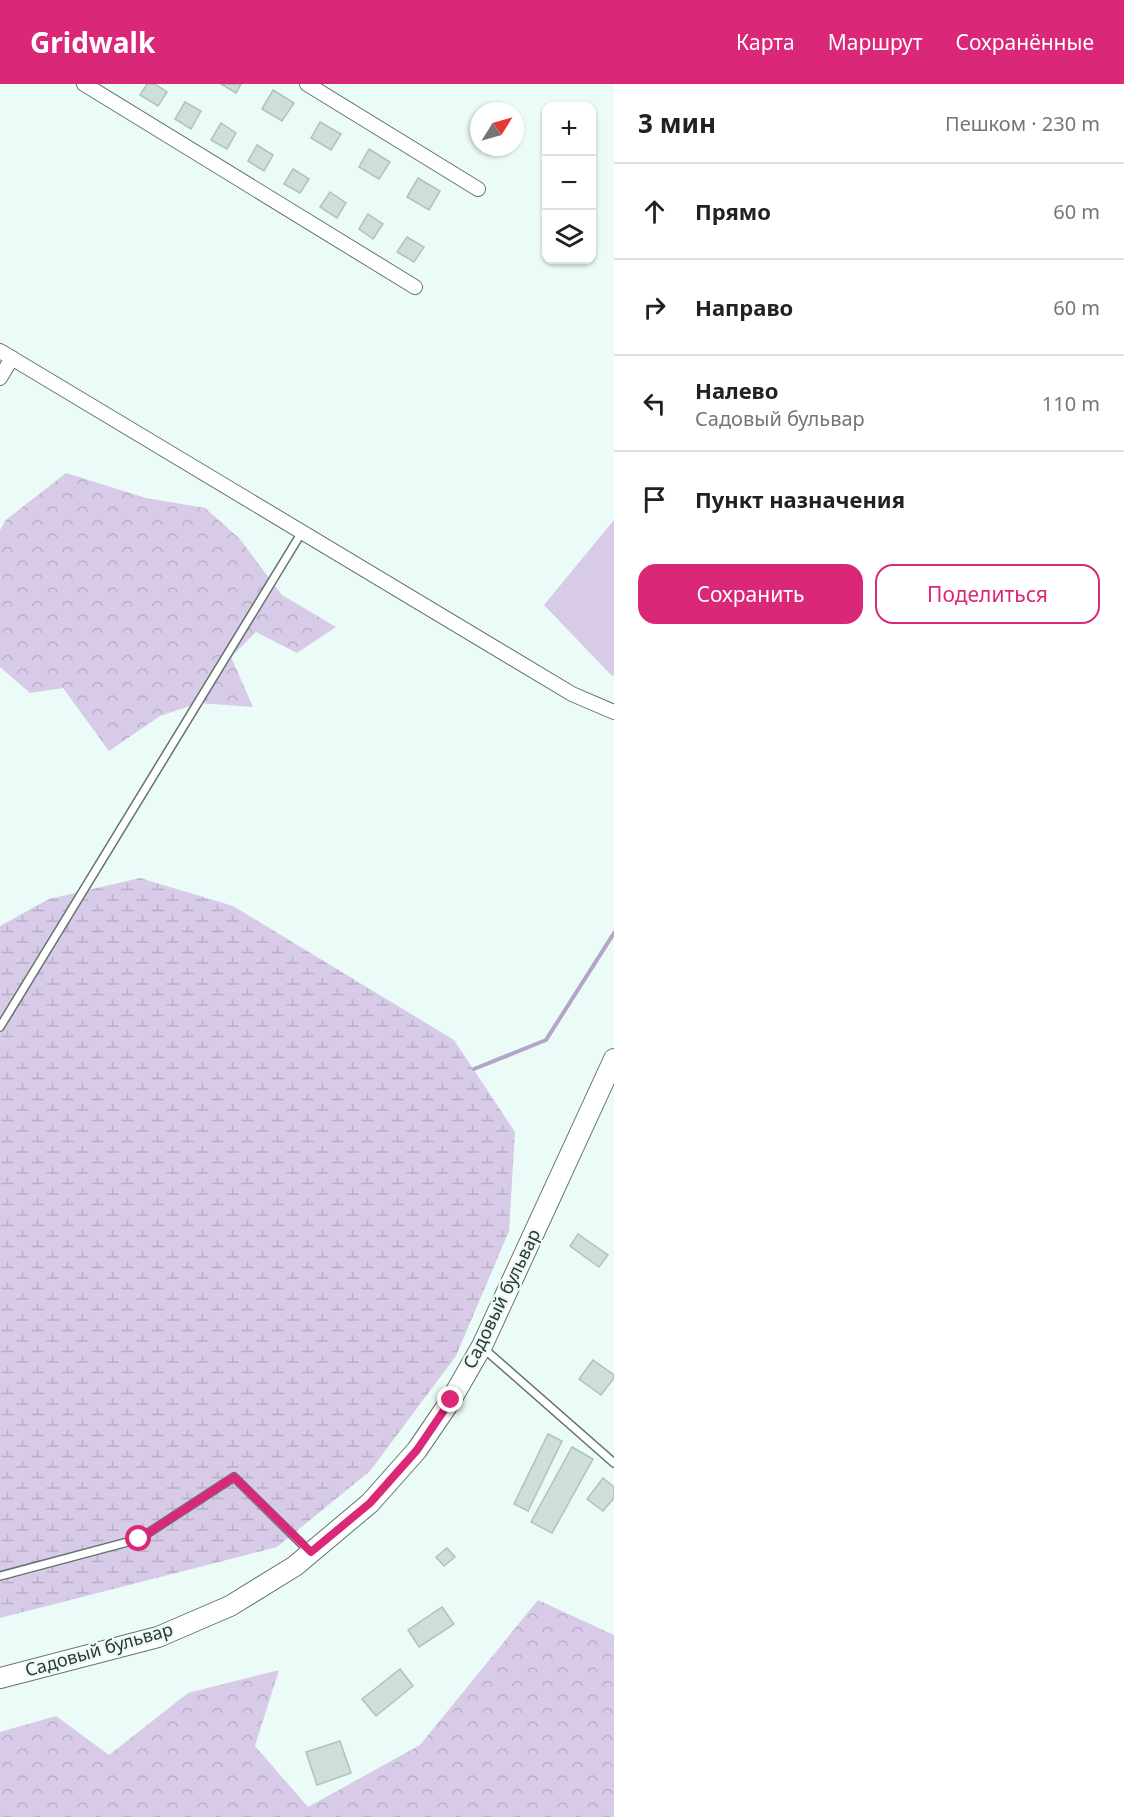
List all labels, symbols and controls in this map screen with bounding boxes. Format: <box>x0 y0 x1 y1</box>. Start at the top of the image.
text: Gridwalk <box>30 23 155 61</box>
text: Карта <box>736 28 795 56</box>
text: Маршрут <box>828 28 923 56</box>
text: Сохранённые <box>956 28 1094 56</box>
north arrow <box>470 102 524 156</box>
map controls <box>542 102 596 264</box>
button: + <box>542 102 596 156</box>
text: 3 мин <box>638 105 716 141</box>
text: Пешком · 230 m <box>945 110 1100 137</box>
button: − <box>542 156 596 210</box>
icon: ahead <box>638 195 671 228</box>
text: Прямо <box>695 196 771 226</box>
text: 60 m <box>1053 198 1100 225</box>
button: layers <box>542 210 596 264</box>
icon: right <box>638 291 671 324</box>
text: Направо <box>695 292 793 322</box>
text: 60 m <box>1053 294 1100 321</box>
text: Налево <box>695 375 778 405</box>
icon: left <box>638 387 671 420</box>
text: 110 m <box>1042 390 1100 417</box>
text: Садовый бульвар <box>695 405 865 432</box>
icon: arrive <box>638 483 671 516</box>
text: Пункт назначения <box>695 484 905 514</box>
button: Сохранить <box>638 564 863 624</box>
button: Поделиться <box>875 564 1100 624</box>
street label: Садовый бульвар <box>457 1225 545 1372</box>
route end <box>437 1386 463 1412</box>
route start <box>125 1525 151 1551</box>
street label: Садовый бульвар <box>22 1616 176 1682</box>

